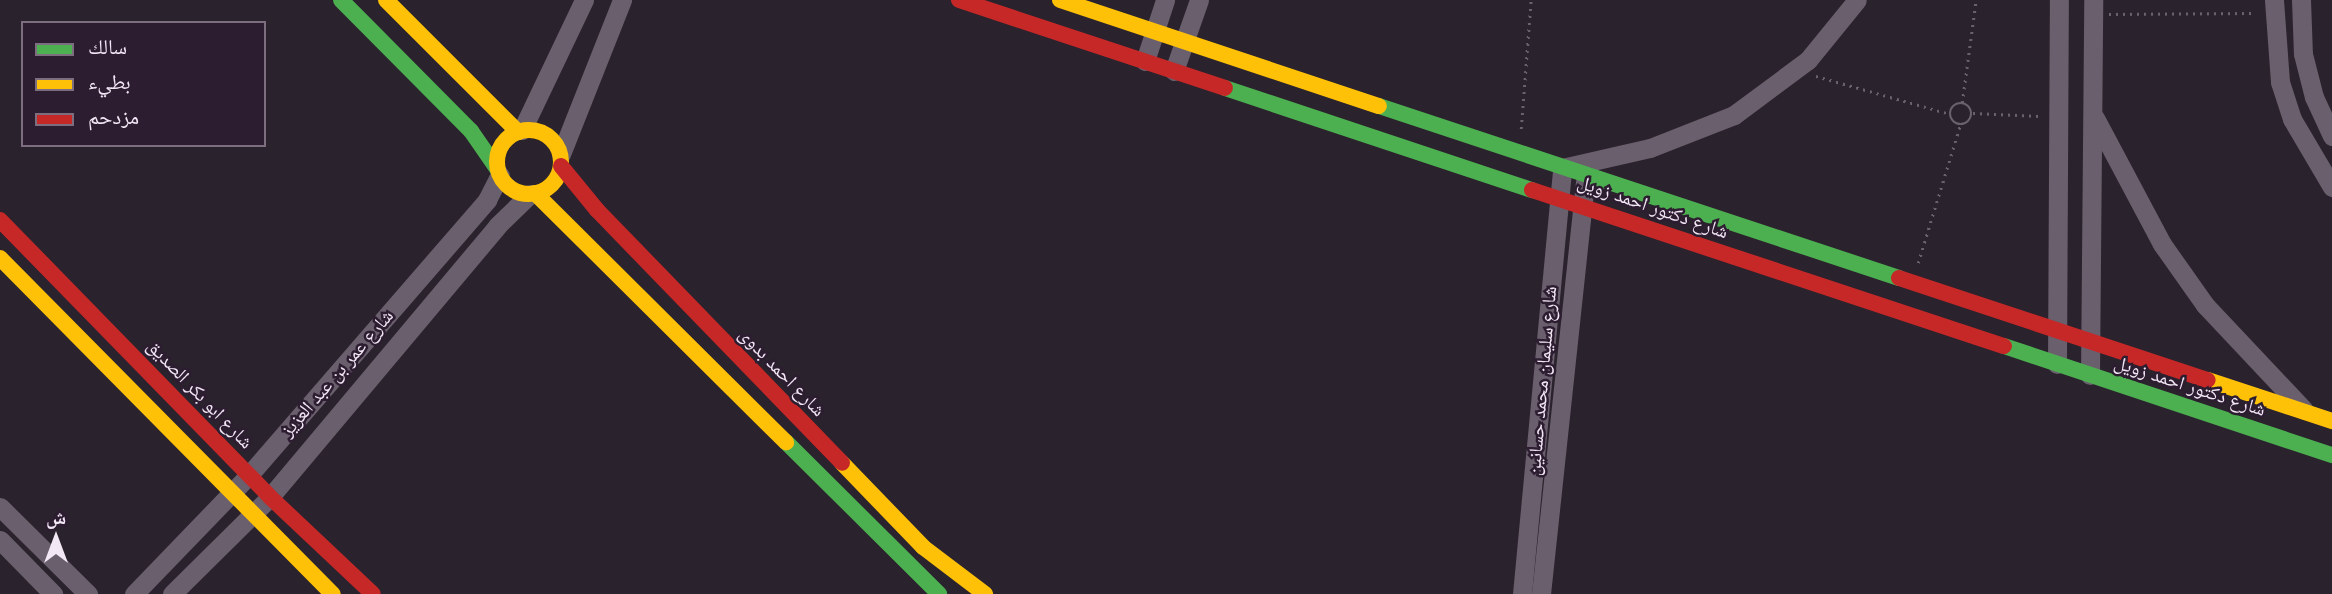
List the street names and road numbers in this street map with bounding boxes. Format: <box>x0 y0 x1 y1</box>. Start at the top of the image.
street label: شارع دكتور احمد زويل <box>1575 171 1731 243</box>
street label: شارع سليمان محمد حسانين <box>1522 285 1562 477</box>
street label: شارع عمر بن عبد العزيز <box>276 305 398 441</box>
street label: شارع احمد بدوى <box>734 323 830 421</box>
street label: شارع ابو بكر الصديق <box>142 335 258 453</box>
street label: شارع دكتور احمد زويل <box>2111 351 2269 421</box>

